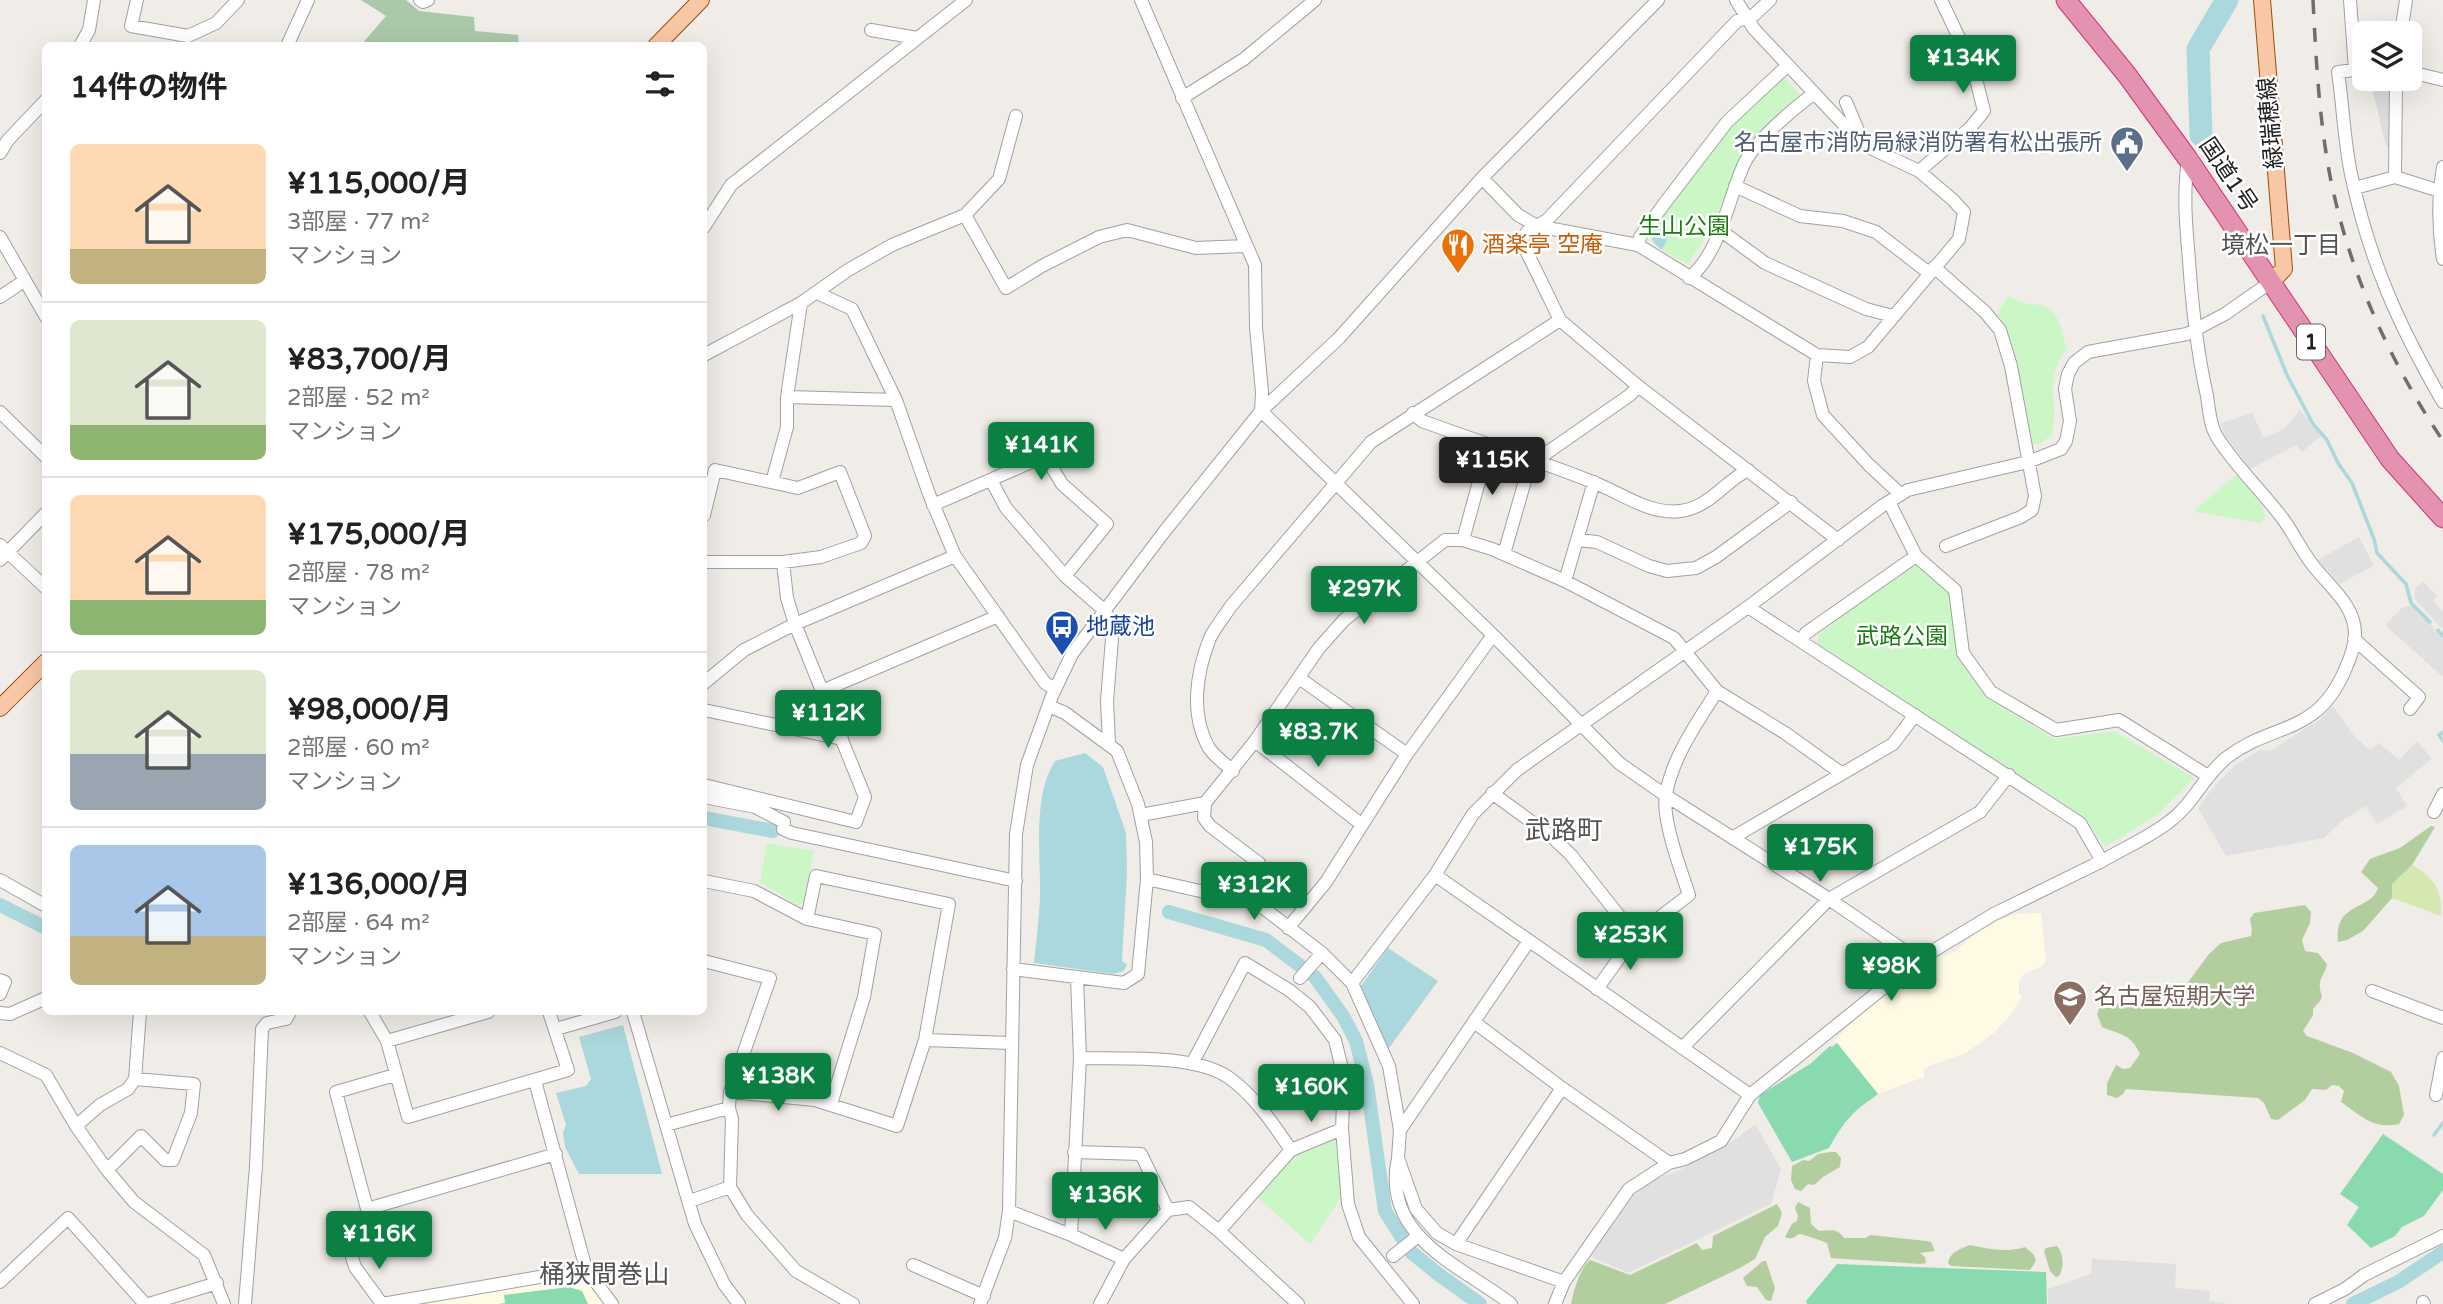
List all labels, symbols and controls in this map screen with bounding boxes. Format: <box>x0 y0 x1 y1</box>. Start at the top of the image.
map controls <box>2352 21 2422 91</box>
button: layers <box>2352 21 2422 91</box>
pin: ¥134K <box>1914 36 2012 95</box>
text: ¥134K <box>1926 44 2000 72</box>
icon: filters <box>641 65 679 103</box>
text: 14件の物件 <box>70 69 228 106</box>
street label: 緑瑞穂線 <box>2253 76 2289 170</box>
public building icon: 名古屋市消防局緑消防署有松出張所 <box>2108 124 2146 173</box>
place label: 名古屋市消防局緑消防署有松出張所 <box>1734 129 2102 157</box>
street label: 国道1号 <box>2193 133 2263 217</box>
text: ¥115,000/月 <box>287 165 471 202</box>
icon: home <box>126 172 210 256</box>
text: 3部屋 · 77 m² <box>287 208 430 236</box>
park label: 生山公園 <box>1638 213 1730 241</box>
restaurant icon: 酒楽亭 空庵 <box>1439 226 1477 275</box>
place label: 酒楽亭 空庵 <box>1482 231 1603 259</box>
district label: 境松一丁目 <box>2221 231 2341 260</box>
text: マンション <box>287 242 402 270</box>
road number: 1 <box>2297 324 2325 360</box>
text: ¥83,700/月 <box>287 341 452 378</box>
icon: home <box>126 348 210 432</box>
text: 2部屋 · 52 m² <box>287 384 430 412</box>
text: マンション <box>287 418 402 446</box>
pin: ¥141K <box>992 422 1090 482</box>
text: ¥141K <box>1004 431 1078 459</box>
pin: ¥115K <box>1443 438 1541 497</box>
text: ¥115K <box>1455 446 1529 474</box>
text: ¥175,000/月 <box>287 516 471 553</box>
icon: home <box>126 523 210 607</box>
text: 2部屋 · 78 m² <box>287 559 430 587</box>
pin: ¥297K <box>1315 566 1413 626</box>
text: ¥297K <box>1327 575 1401 603</box>
text: マンション <box>287 593 402 621</box>
bus stop icon: 地蔵池 <box>1043 608 1081 657</box>
place label: 地蔵池 <box>1086 613 1155 641</box>
park label: 武路公園 <box>1856 623 1948 651</box>
pin: ¥112K <box>779 690 877 750</box>
text: ¥98,000/月 <box>287 691 452 728</box>
icon: home <box>126 698 210 782</box>
text: ¥112K <box>791 699 865 727</box>
pin: ¥83.7K <box>1261 710 1375 769</box>
text: ¥83.7K <box>1278 718 1358 746</box>
text: 2部屋 · 60 m² <box>287 734 430 762</box>
text: マンション <box>287 768 402 796</box>
district label: 武路町 <box>1525 815 1603 846</box>
pin: ¥175K <box>1771 824 1869 884</box>
text: ¥175K <box>1783 833 1857 861</box>
pin: ¥312K <box>1205 862 1303 922</box>
text: ¥136,000/月 <box>287 866 471 903</box>
text: ¥312K <box>1217 871 1291 899</box>
icon: home <box>126 873 210 957</box>
text: 2部屋 · 64 m² <box>287 909 430 937</box>
pin: ¥253K <box>1581 912 1679 972</box>
text: ¥253K <box>1593 921 1667 949</box>
text: マンション <box>287 943 402 971</box>
pin: ¥98K <box>1850 944 1932 1003</box>
text: ¥98K <box>1861 952 1921 980</box>
school or university icon: 名古屋短期大学 <box>2051 978 2089 1027</box>
place label: 名古屋短期大学 <box>2094 983 2255 1011</box>
pin: ¥138K <box>729 1054 827 1113</box>
text: ¥138K <box>741 1062 815 1090</box>
pin: ¥160K <box>1262 1064 1360 1124</box>
text: ¥160K <box>1274 1073 1348 1101</box>
pin: ¥136K <box>1056 1172 1154 1232</box>
text: ¥136K <box>1068 1181 1142 1209</box>
pin: ¥116K <box>330 1212 428 1271</box>
text: ¥116K <box>342 1220 416 1248</box>
district label: 桶狭間巻山 <box>539 1259 669 1290</box>

